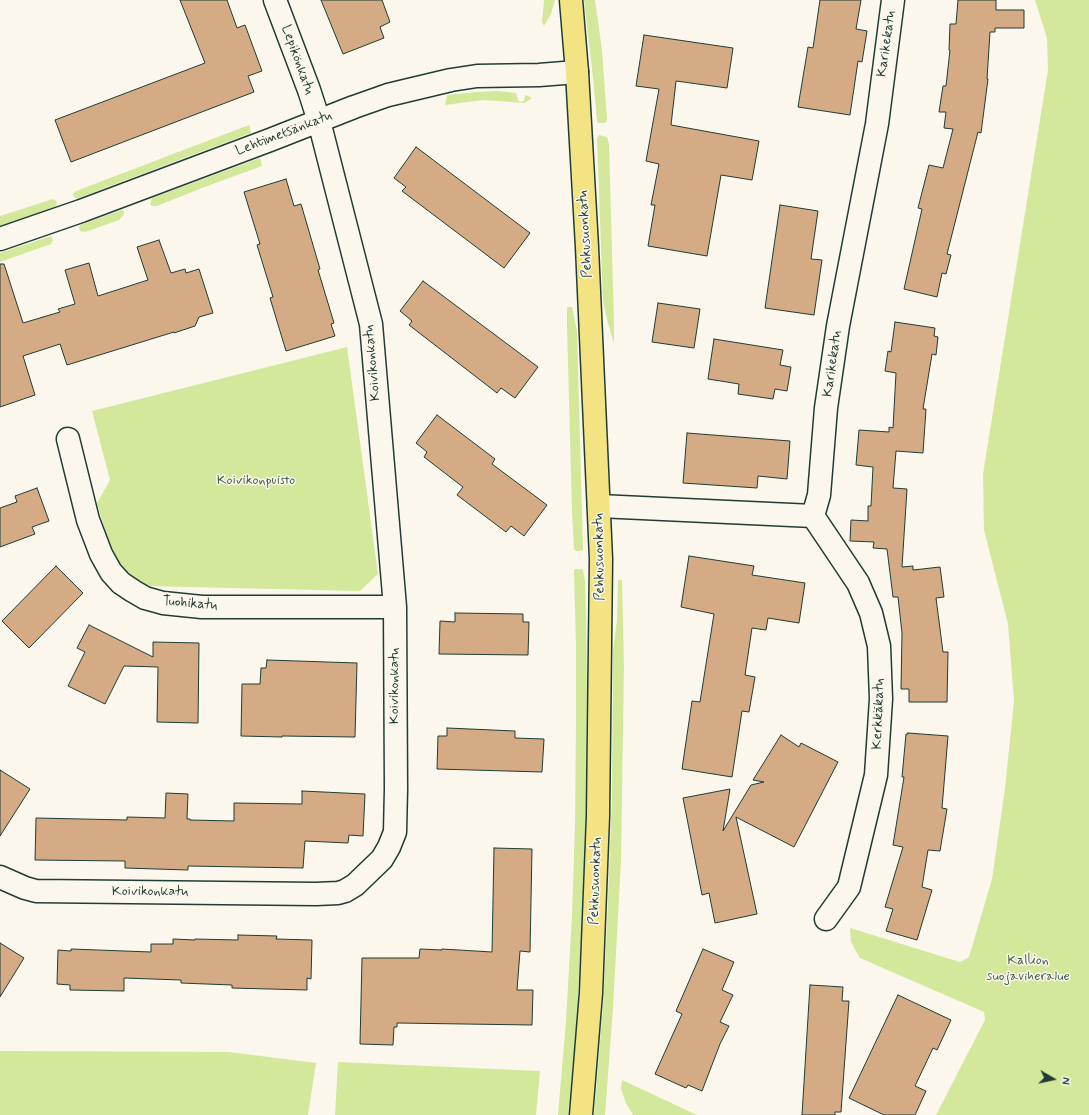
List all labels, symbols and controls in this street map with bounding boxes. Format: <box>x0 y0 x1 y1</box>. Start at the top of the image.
street label: Karikekatu <box>874 10 900 78</box>
street label: Lepikönkatu <box>277 23 317 97</box>
street label: Lehtimetsänkatu <box>233 108 335 160</box>
street label: Pehkusuonkatu <box>575 190 597 278</box>
street label: Koivikonkatu <box>361 324 385 402</box>
street label: Karikekatu <box>820 330 846 398</box>
park label: Koivikonpuisto <box>217 473 295 489</box>
street label: Pehkusuonkatu <box>591 513 609 601</box>
street label: Tuohikatu <box>162 593 218 615</box>
street label: Koivikonkatu <box>387 648 403 724</box>
street label: Kerkkäkatu <box>869 678 889 750</box>
street label: Pehkusuonkatu <box>586 837 606 925</box>
street label: Koivikonkatu <box>112 884 188 900</box>
park label: Kallion suojaviheralue <box>986 953 1070 986</box>
north arrow <box>1033 1059 1073 1099</box>
text: N <box>1057 1076 1072 1086</box>

